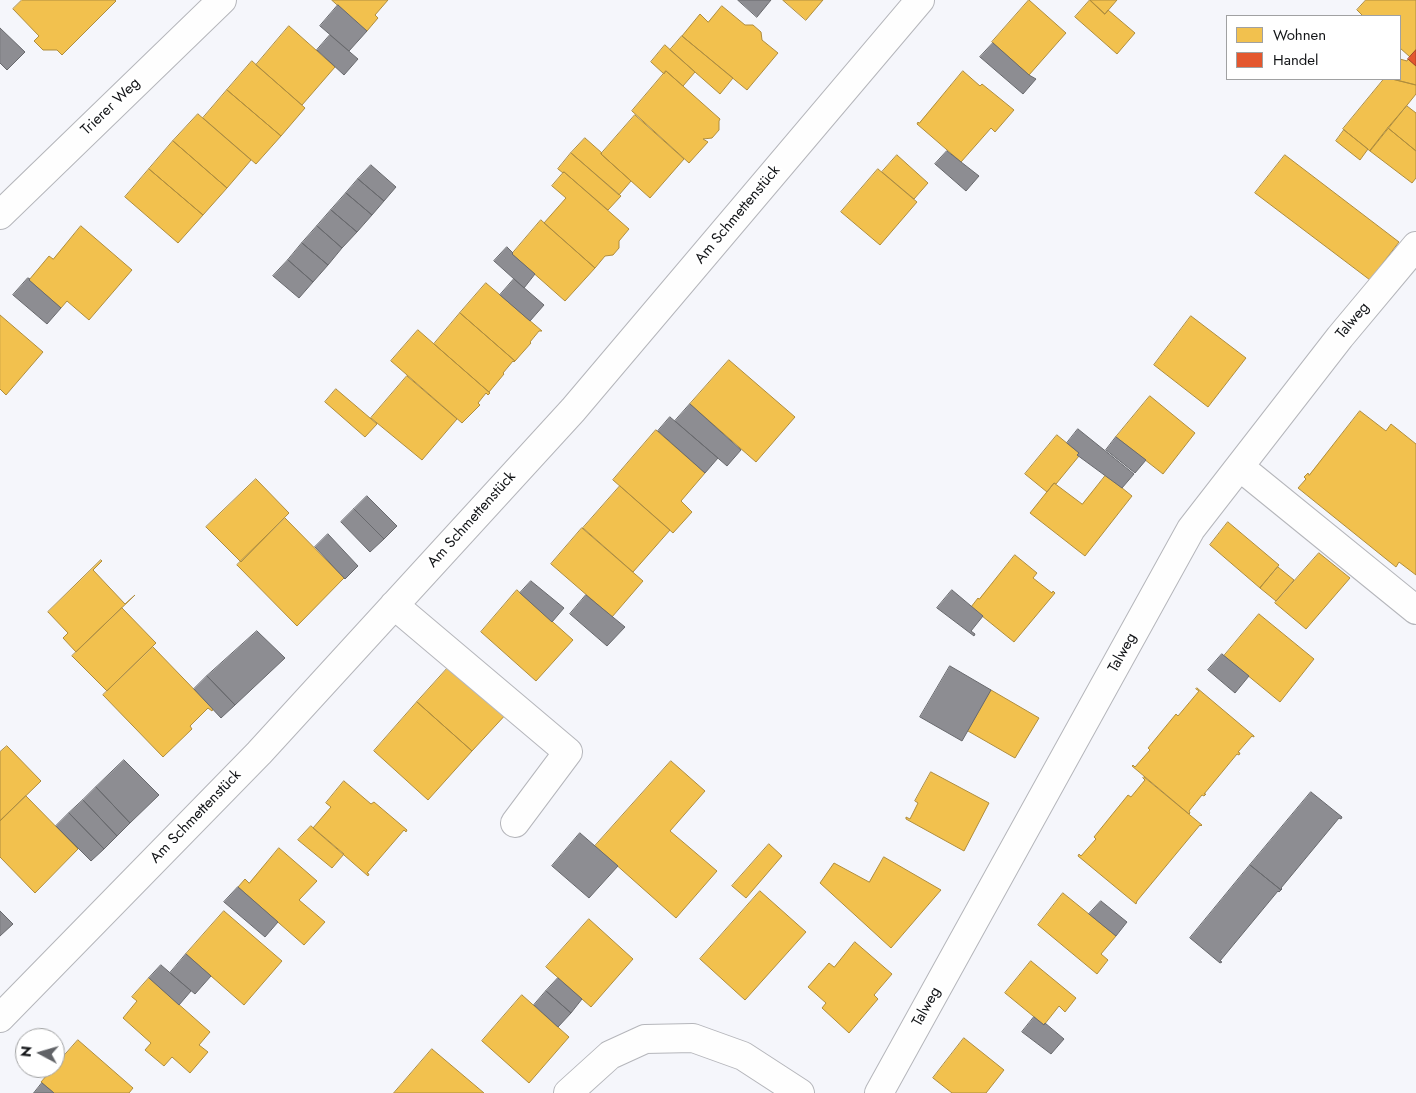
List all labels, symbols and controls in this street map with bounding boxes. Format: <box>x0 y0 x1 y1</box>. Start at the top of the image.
legend <box>1226 15 1401 80</box>
text: Wohnen <box>1273 24 1326 46</box>
text: Handel <box>1273 49 1319 71</box>
street label: Trierer Weg <box>78 75 144 139</box>
street label: Am Schmettenstück <box>692 162 784 268</box>
street label: Talweg <box>1332 299 1374 343</box>
street label: Am Schmettenstück <box>424 468 520 572</box>
street label: Talweg <box>1105 630 1141 676</box>
street label: Am Schmettenstück <box>147 767 245 867</box>
street label: Talweg <box>909 984 945 1030</box>
north arrow <box>15 1028 65 1078</box>
text: N <box>16 1045 37 1058</box>

